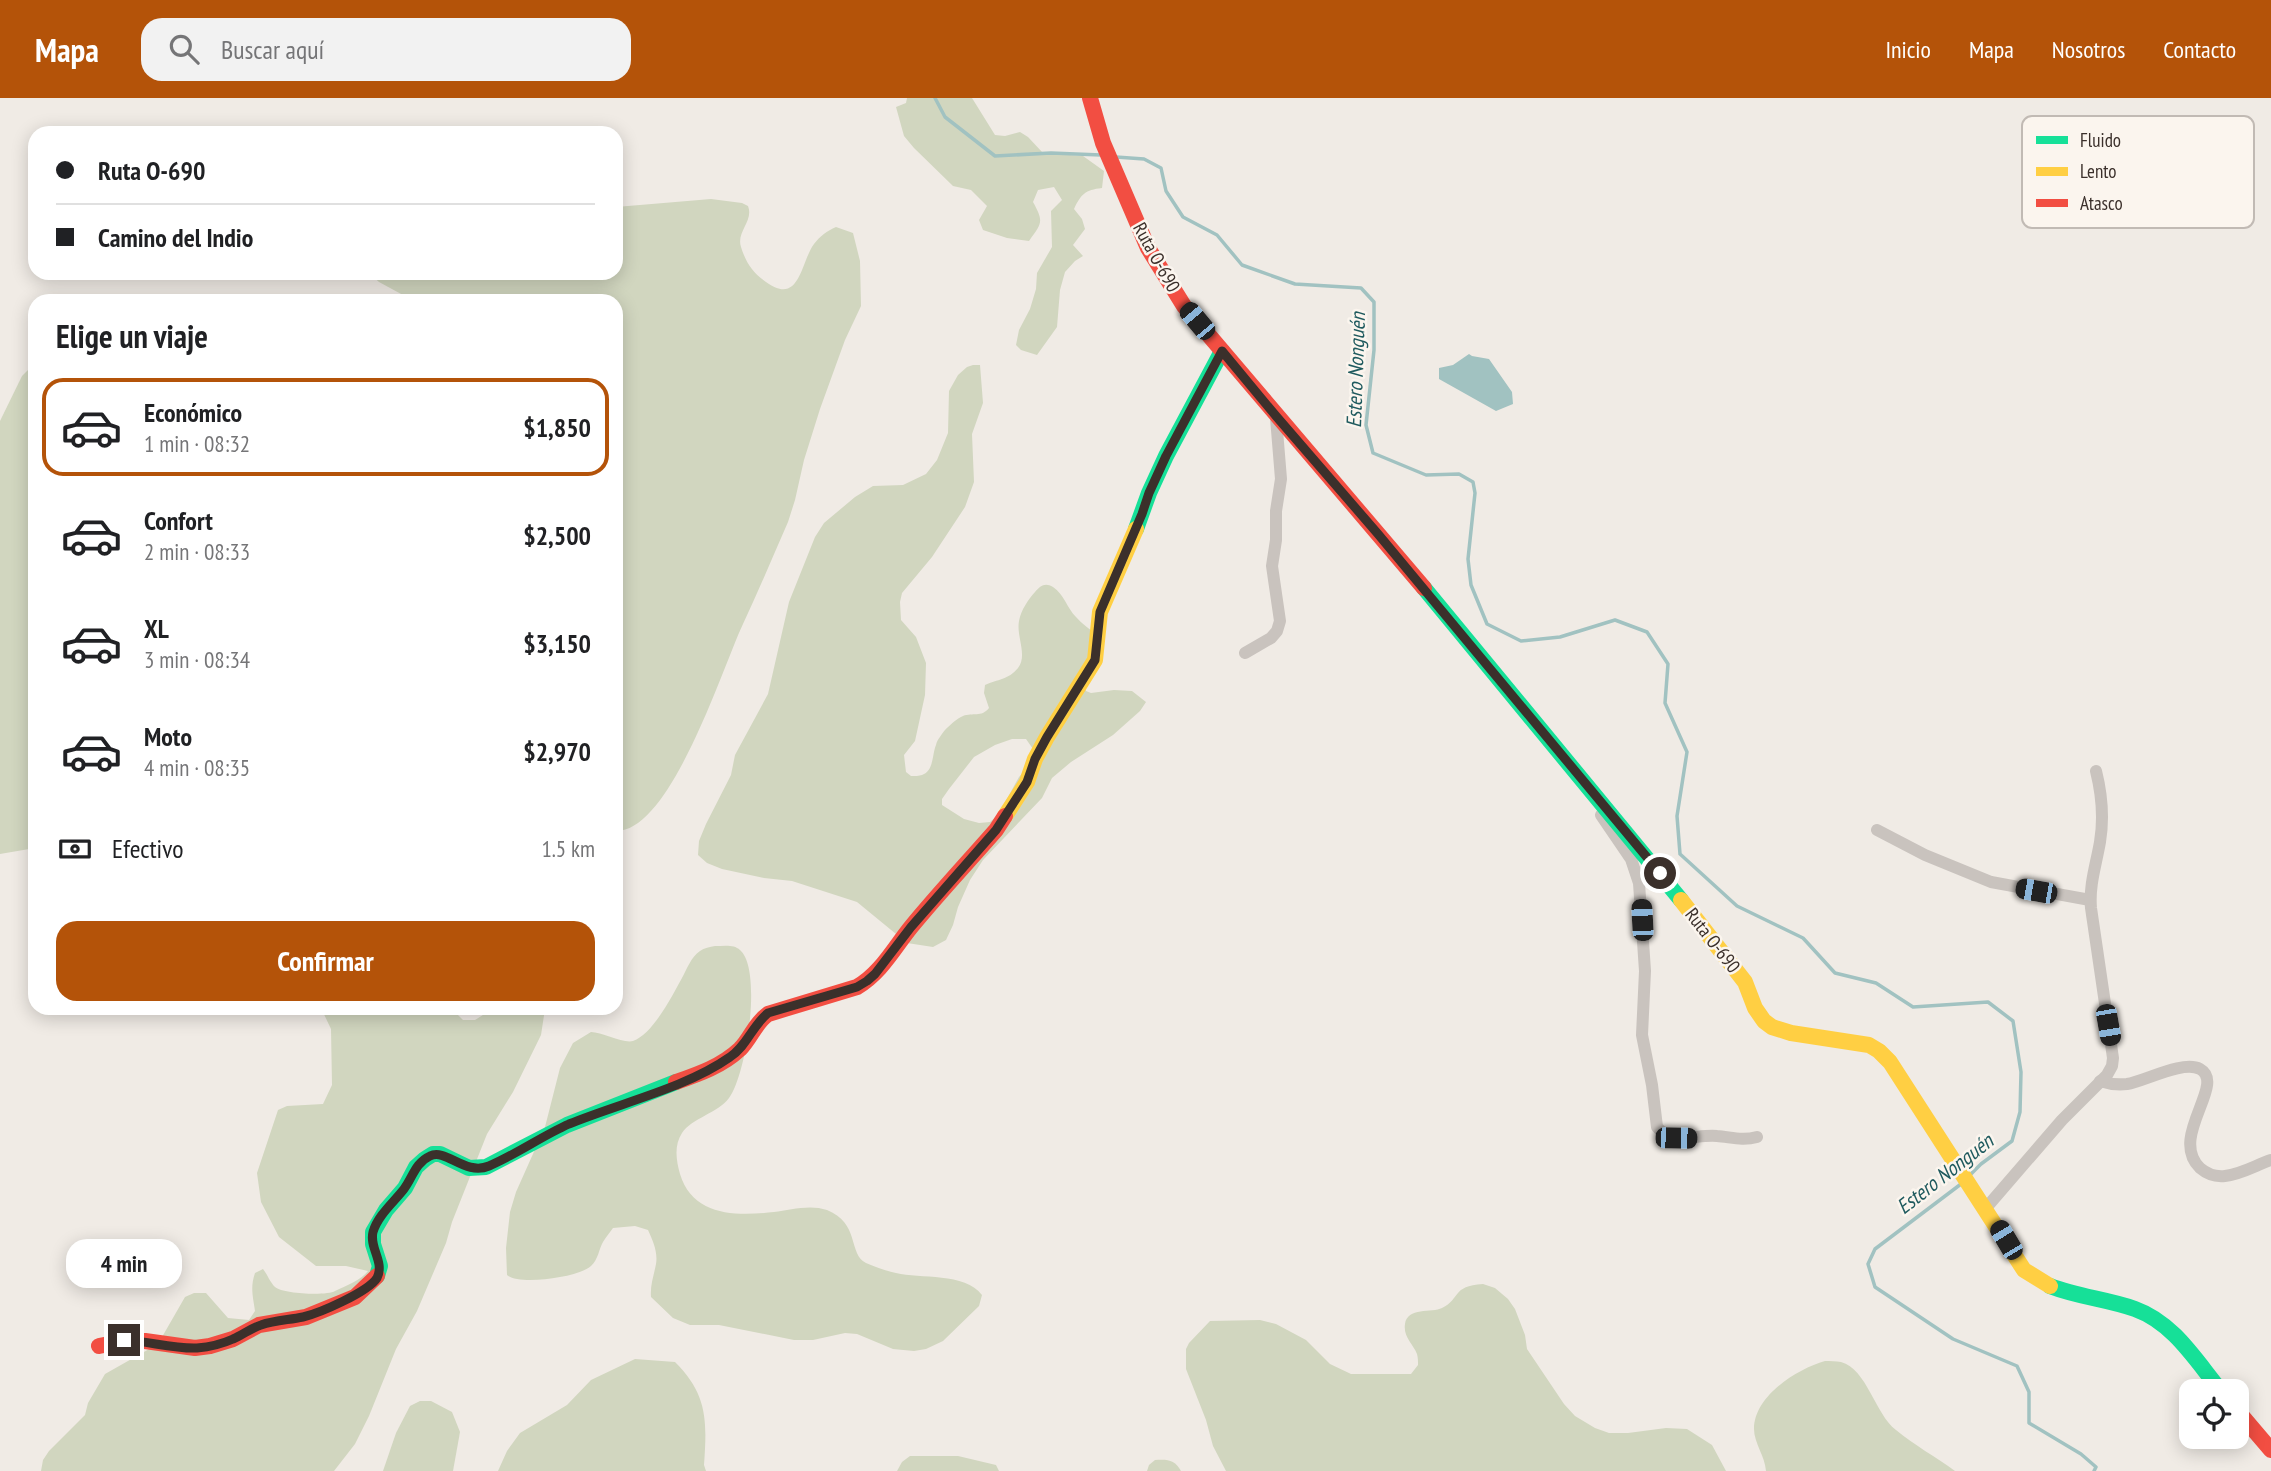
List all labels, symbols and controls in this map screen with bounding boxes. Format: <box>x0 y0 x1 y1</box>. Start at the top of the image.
search box <box>141 18 631 81</box>
text: Mapa <box>35 28 99 71</box>
icon: search <box>165 30 203 68</box>
text: Buscar aquí <box>221 33 324 66</box>
text: Inicio <box>1885 34 1931 65</box>
text: Mapa <box>1969 34 2014 65</box>
text: Nosotros <box>2052 34 2125 65</box>
text: Contacto <box>2163 34 2236 65</box>
legend <box>2022 116 2254 228</box>
text: Fluido <box>2080 128 2121 152</box>
text: Ruta O-690 <box>98 154 205 187</box>
text: Lento <box>2080 159 2117 183</box>
text: Atasco <box>2080 191 2123 215</box>
street label: Ruta O-690 <box>1128 218 1186 296</box>
text: Camino del Indio <box>98 221 253 254</box>
car <box>1176 298 1219 344</box>
water label: Estero Nonguén <box>1340 310 1371 428</box>
text: Elige un viaje <box>56 315 208 357</box>
icon: car <box>60 396 123 459</box>
text: Económico <box>144 396 242 429</box>
text: $1,850 <box>523 411 591 444</box>
text: 1 min · 08:32 <box>144 429 250 458</box>
icon: car <box>60 504 123 567</box>
text: Confort <box>144 504 213 537</box>
text: $2,500 <box>523 519 591 552</box>
text: 2 min · 08:33 <box>144 537 250 566</box>
icon: car <box>60 612 123 675</box>
text: XL <box>144 612 169 645</box>
text: $3,150 <box>523 627 591 660</box>
text: 3 min · 08:34 <box>144 645 250 674</box>
icon: car <box>60 720 123 783</box>
text: Moto <box>144 720 192 753</box>
text: $2,970 <box>523 735 591 768</box>
text: 4 min · 08:35 <box>144 753 250 782</box>
icon: cash <box>56 830 94 868</box>
text: Efectivo <box>112 832 184 865</box>
text: 1.5 km <box>541 834 595 863</box>
route start <box>1644 857 1676 889</box>
car <box>2014 877 2059 905</box>
car <box>1631 898 1654 942</box>
street label: Ruta O-690 <box>1680 903 1746 977</box>
button: Confirmar <box>56 921 595 1001</box>
car <box>2095 1002 2122 1048</box>
water label: Estero Nonguén <box>1891 1126 2000 1220</box>
car <box>1655 1127 1698 1149</box>
car <box>1987 1217 2026 1263</box>
callout: 4 min <box>66 1238 182 1288</box>
text: 4 min <box>101 1249 147 1278</box>
route end <box>108 1324 140 1356</box>
map controls <box>2179 1379 2249 1449</box>
button: locate <box>2179 1379 2249 1449</box>

